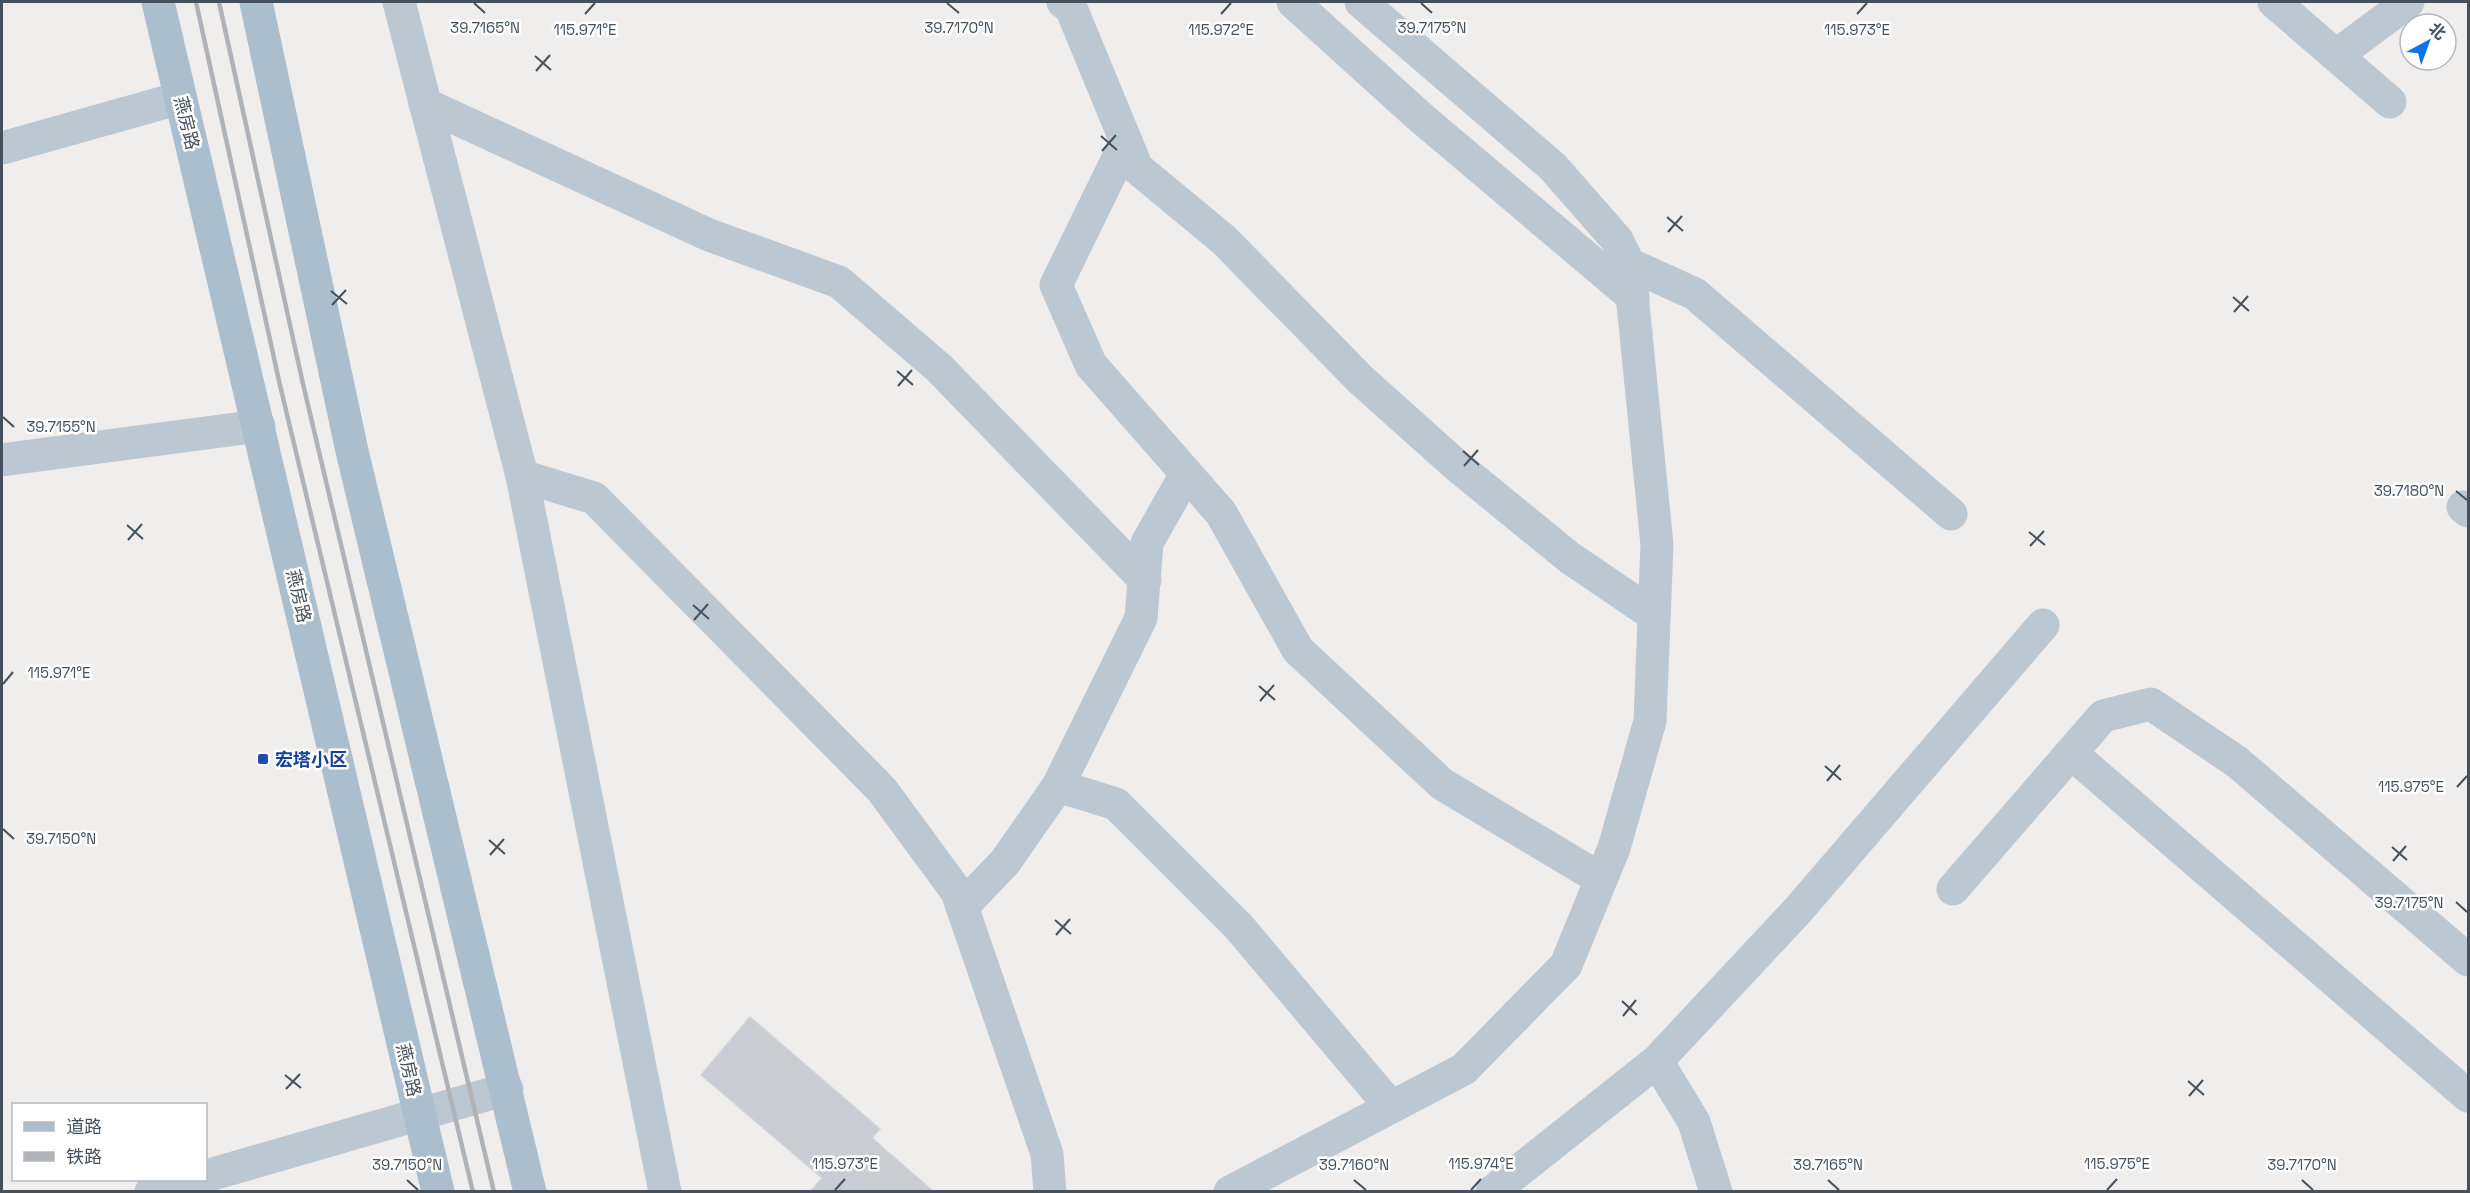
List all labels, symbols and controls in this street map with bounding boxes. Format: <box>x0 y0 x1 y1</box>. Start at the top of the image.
north arrow <box>2398 12 2458 72</box>
text: 39.7165°N <box>450 18 520 37</box>
text: 39.7170°N <box>924 18 994 37</box>
text: 39.7175°N <box>1397 18 1467 37</box>
text: 北 <box>2425 18 2450 44</box>
text: 115.971°E <box>554 20 616 39</box>
text: 115.972°E <box>1188 20 1254 39</box>
text: 115.973°E <box>1824 20 1890 39</box>
street label: 燕房路 <box>169 94 205 152</box>
text: 39.7155°N <box>26 417 96 436</box>
text: 39.7180°N <box>2374 481 2444 500</box>
street label: 燕房路 <box>282 567 316 625</box>
text: 115.971°E <box>28 663 90 682</box>
place label: 宏塔小区 <box>275 748 347 771</box>
marker: 宏塔小区 <box>256 752 270 766</box>
text: 115.975°E <box>2378 777 2444 796</box>
text: 39.7150°N <box>26 829 96 848</box>
text: 39.7175°N <box>2374 893 2444 912</box>
street label: 燕房路 <box>392 1041 426 1099</box>
legend <box>12 1103 207 1181</box>
text: 道路 <box>66 1115 102 1138</box>
text: 铁路 <box>66 1145 102 1168</box>
text: 115.973°E <box>812 1154 878 1173</box>
text: 115.974°E <box>1448 1154 1514 1173</box>
text: 115.975°E <box>2084 1154 2150 1173</box>
text: 39.7150°N <box>372 1155 442 1174</box>
text: 39.7160°N <box>1319 1155 1389 1174</box>
text: 39.7165°N <box>1793 1155 1863 1174</box>
text: 39.7170°N <box>2267 1155 2337 1174</box>

